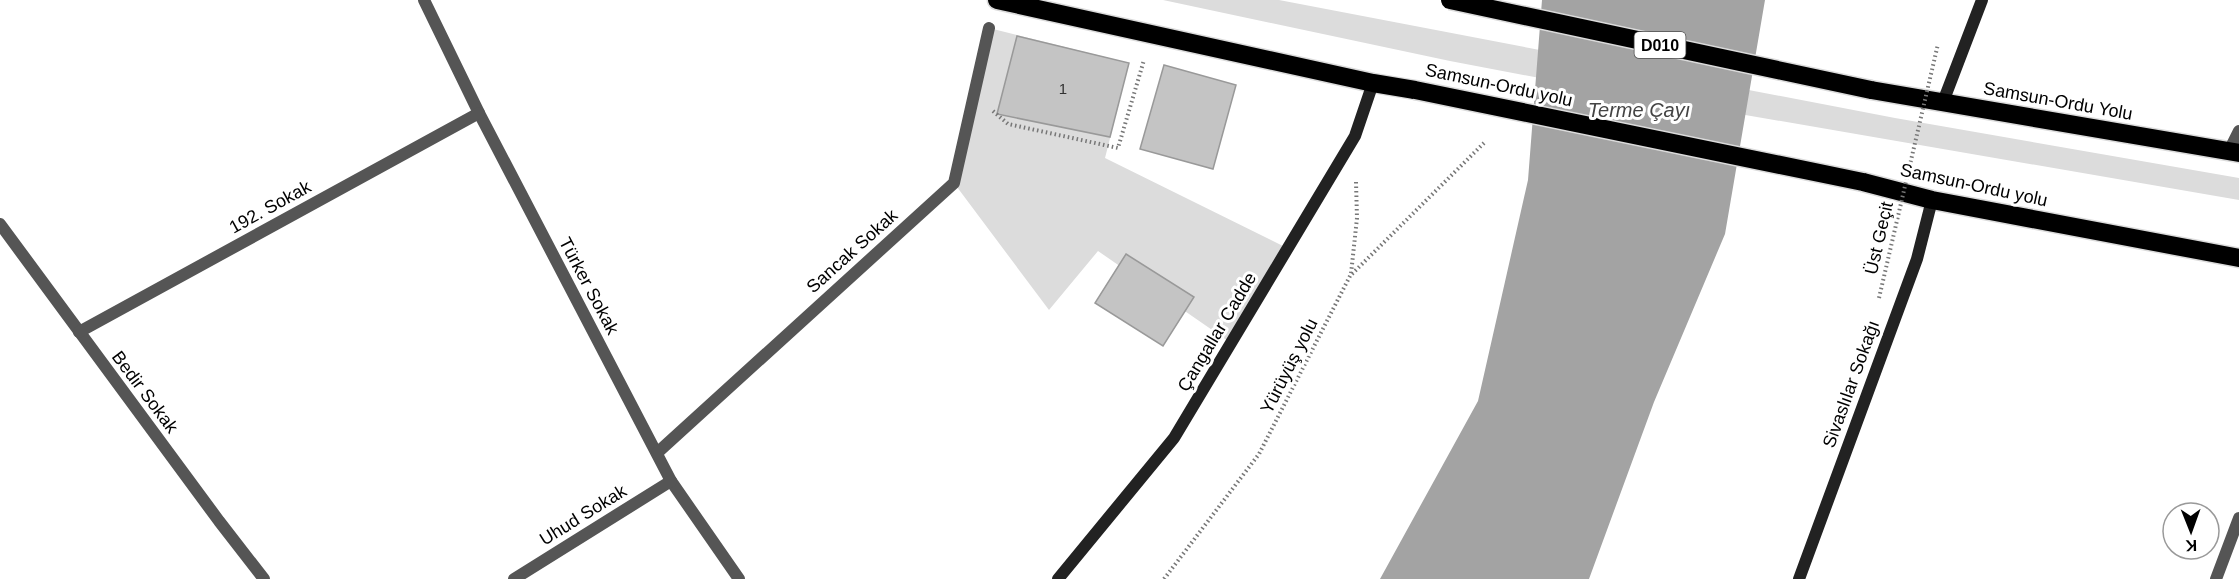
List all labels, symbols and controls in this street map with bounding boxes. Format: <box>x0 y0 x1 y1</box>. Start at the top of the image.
road number: D010 <box>1634 32 1686 58</box>
street label: Samsun-Ordu yolu <box>1424 60 1574 110</box>
street label: Samsun-Ordu Yolu <box>1982 78 2134 124</box>
house number: 1 <box>1059 80 1067 97</box>
water label: Terme Çayı <box>1588 99 1690 121</box>
street label: Samsun-Ordu yolu <box>1899 160 2049 210</box>
street label: 192. Sokak <box>226 176 315 238</box>
street label: Üst Geçit <box>1861 200 1897 276</box>
street label: Sancak Sokak <box>803 204 902 297</box>
street label: Türker Sokak <box>555 234 623 339</box>
street label: Çangallar Cadde <box>1174 269 1260 395</box>
street label: Yürüyüş yolu <box>1256 315 1322 417</box>
street label: Sivaslılar Sokağı <box>1819 318 1883 450</box>
street label: Bedir Sokak <box>108 347 183 438</box>
street label: Uhud Sokak <box>536 480 631 549</box>
north arrow <box>2161 501 2221 561</box>
text: K <box>2185 537 2197 554</box>

